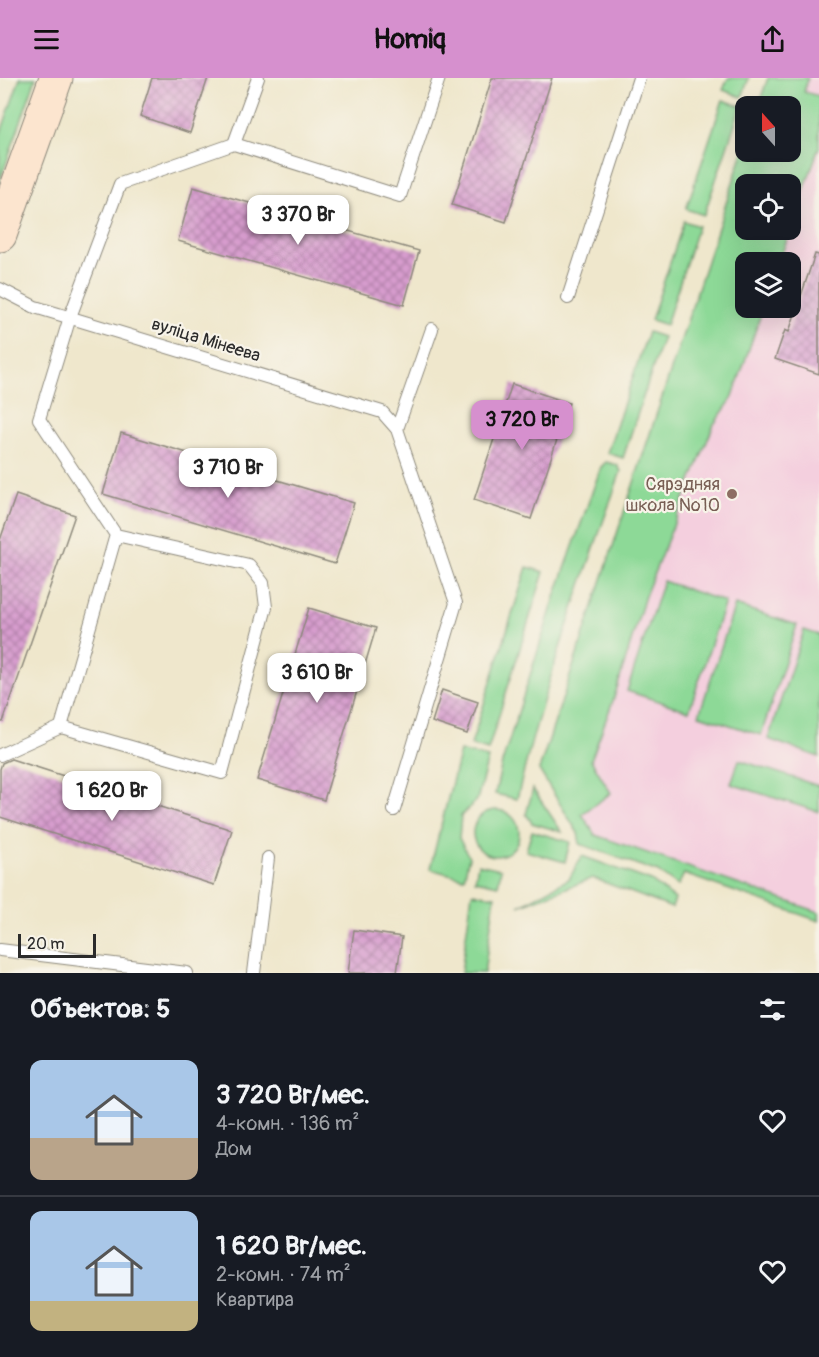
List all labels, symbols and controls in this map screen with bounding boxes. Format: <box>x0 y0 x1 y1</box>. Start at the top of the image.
icon: menu <box>30 23 63 56</box>
text: Homiq <box>373 23 446 56</box>
icon: share <box>756 23 789 56</box>
north arrow <box>735 96 801 162</box>
map controls <box>735 96 801 318</box>
button: locate <box>735 174 801 240</box>
pin: 3 370 Br <box>236 195 360 246</box>
text: 3 370 Br <box>261 202 335 227</box>
button: layers <box>735 252 801 318</box>
street label: вуліца Мінеева <box>149 312 263 368</box>
pin: 3 720 Br <box>460 400 584 451</box>
text: 3 720 Br <box>485 407 559 432</box>
pin: 3 710 Br <box>166 448 290 499</box>
text: 3 710 Br <box>193 455 263 480</box>
place label: Сярэдняя школа №10 <box>625 473 720 517</box>
marker: Сярэдняя школа №10 <box>725 487 739 501</box>
pin: 3 610 Br <box>255 653 379 704</box>
text: 3 610 Br <box>281 660 353 685</box>
pin: 1 620 Br <box>50 771 174 822</box>
text: 1 620 Br <box>76 778 148 803</box>
scale bar <box>18 931 96 958</box>
text: 20 m <box>27 934 65 954</box>
text: Объектов: 5 <box>30 993 170 1025</box>
icon: filters <box>756 993 789 1026</box>
text: 3 720 Br/мес. <box>216 1079 370 1111</box>
icon: home <box>78 1084 150 1156</box>
icon: heart <box>756 1104 789 1137</box>
text: 4-комн. · 136 m² <box>216 1111 359 1136</box>
text: Дом <box>216 1136 252 1161</box>
text: 1 620 Br/мес. <box>216 1230 367 1262</box>
icon: home <box>78 1235 150 1307</box>
icon: heart <box>756 1255 789 1288</box>
text: 2-комн. · 74 m² <box>216 1262 351 1287</box>
text: Квартира <box>216 1287 294 1312</box>

